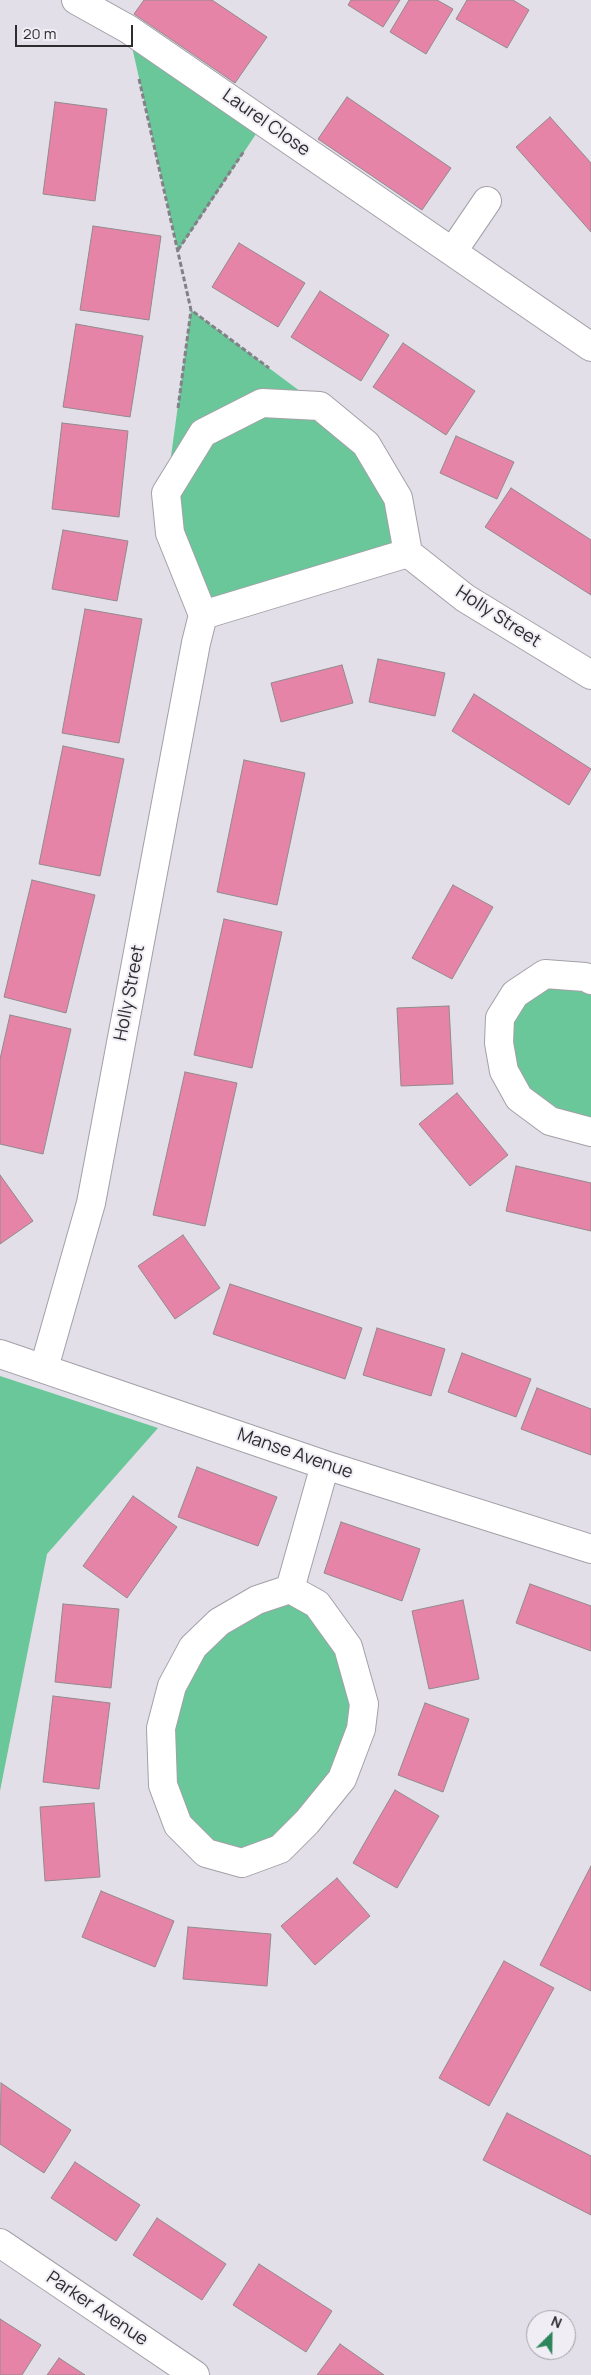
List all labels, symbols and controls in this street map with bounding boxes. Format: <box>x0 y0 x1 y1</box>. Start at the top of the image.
scale bar <box>18 15 135 47</box>
text: 20 m <box>23 23 56 44</box>
street label: Laurel Close <box>218 85 314 161</box>
street label: Holly Street <box>451 581 545 653</box>
street label: Holly Street <box>110 943 150 1043</box>
street label: Manse Avenue <box>234 1424 356 1484</box>
street label: Parker Avenue <box>42 2267 152 2351</box>
north arrow <box>526 2310 576 2360</box>
text: N <box>548 2311 565 2332</box>

